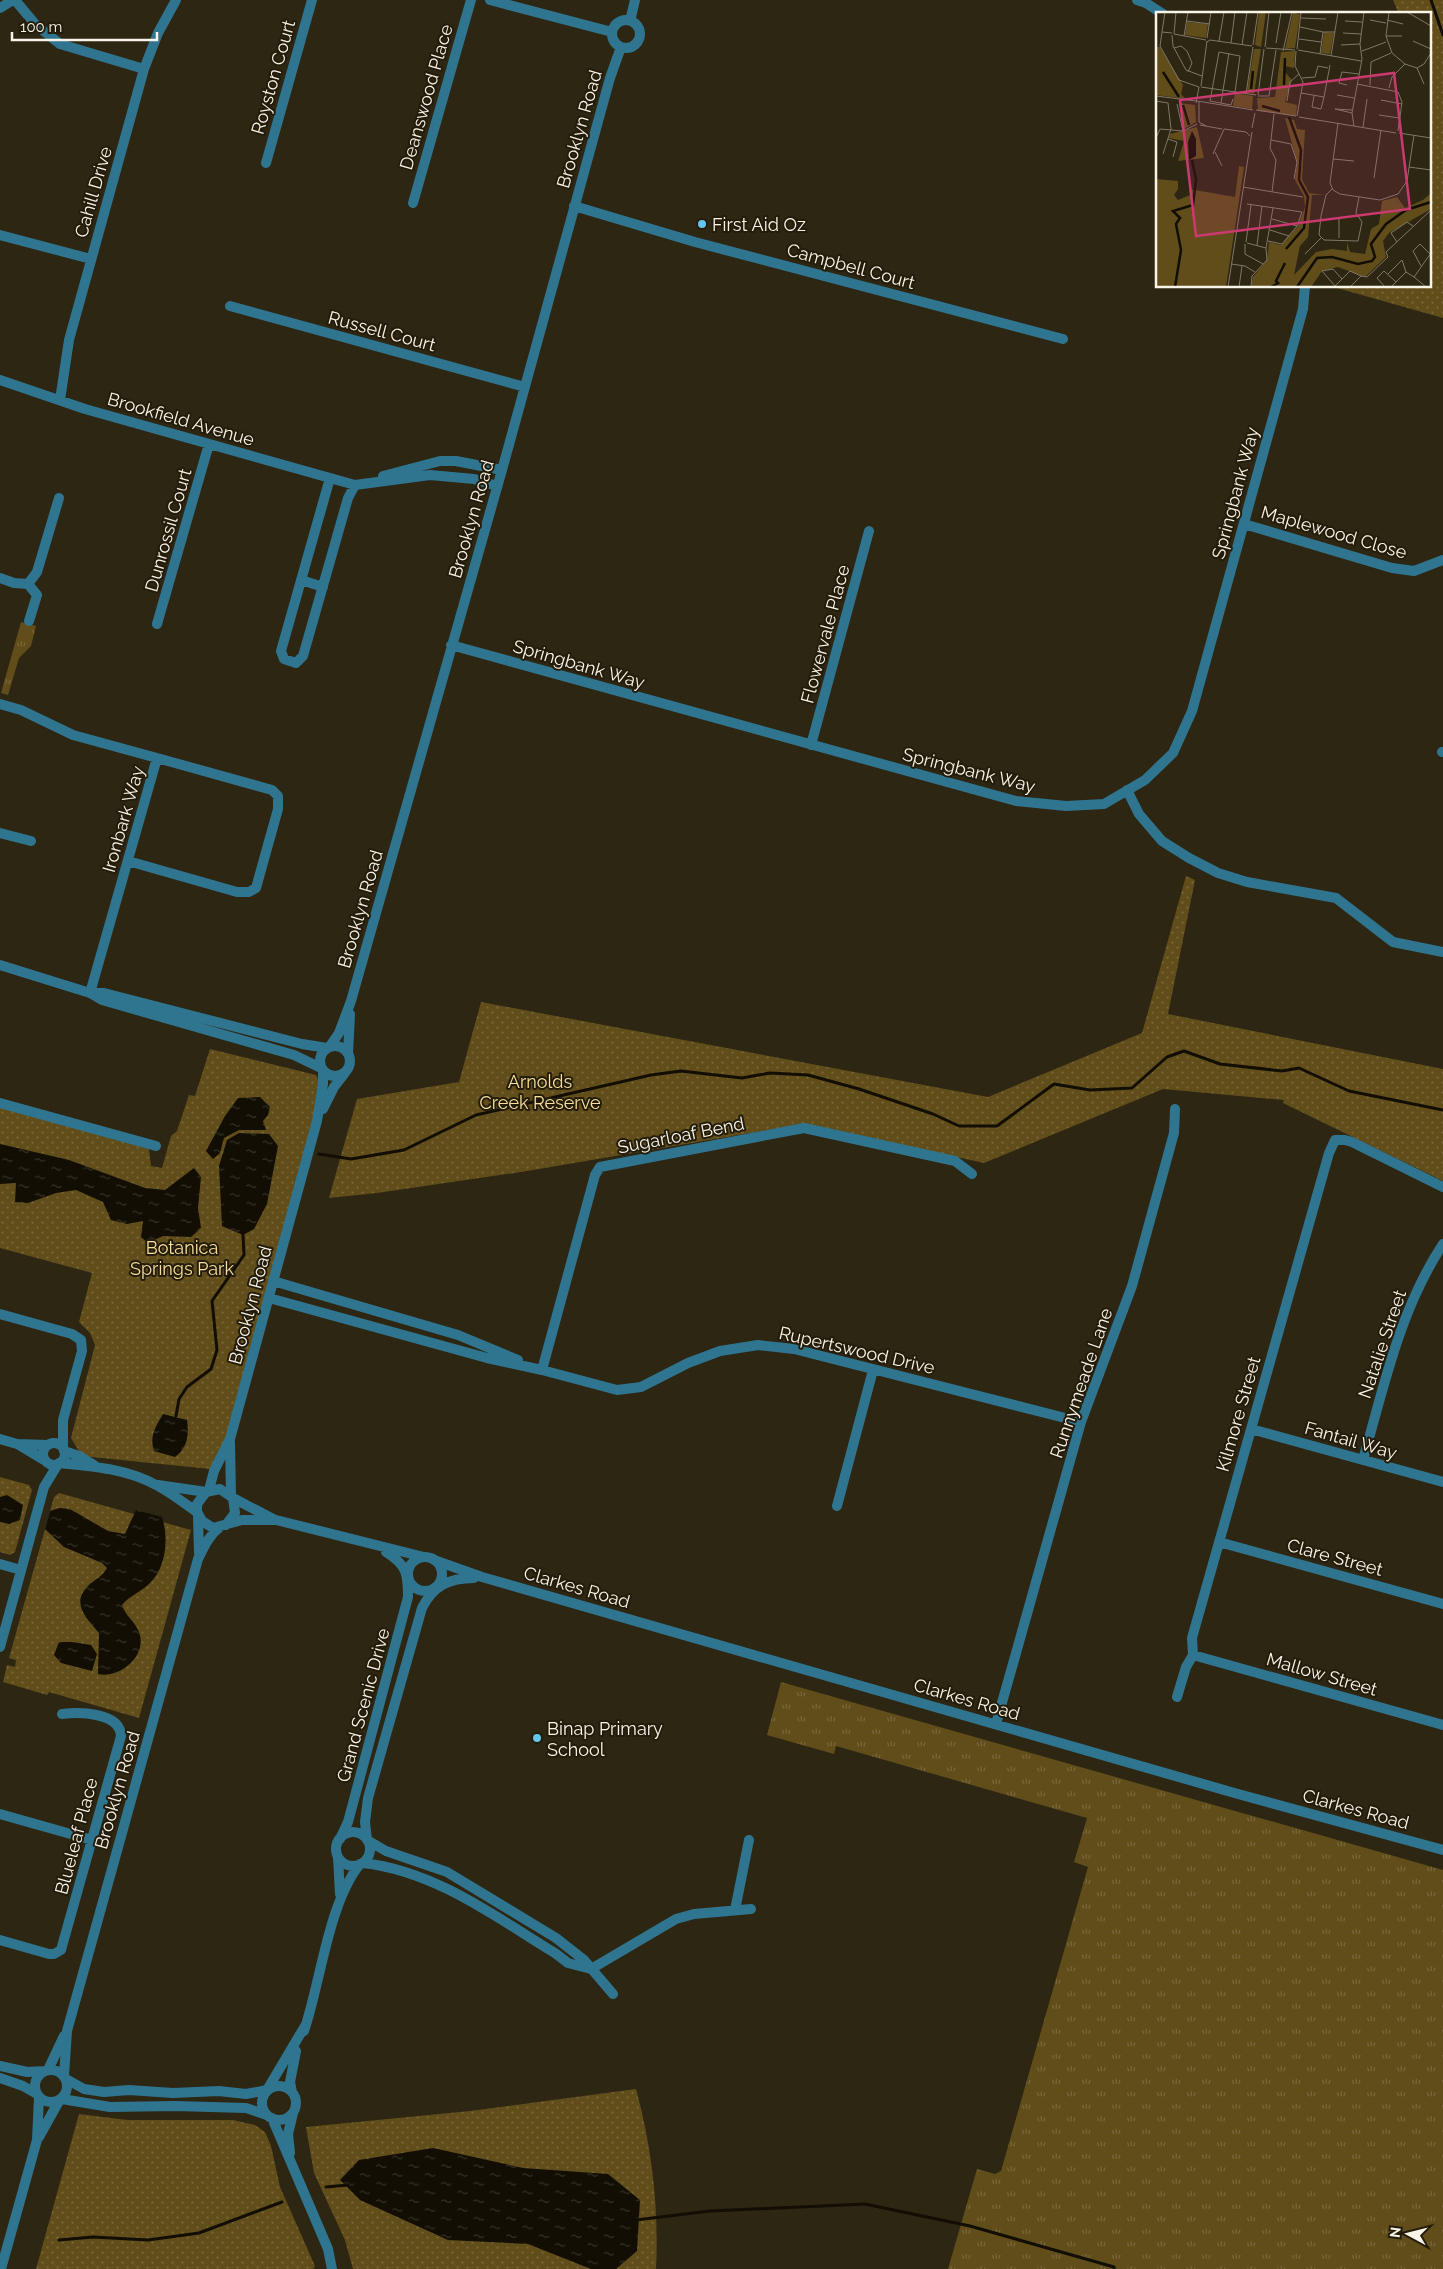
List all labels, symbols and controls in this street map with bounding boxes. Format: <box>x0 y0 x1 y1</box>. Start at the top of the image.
scale bar <box>12 10 158 42</box>
inset map <box>1156 12 1430 288</box>
street label: Royston Court <box>247 17 299 137</box>
text: 100 m <box>20 18 62 36</box>
street label: Deanswood Place <box>395 22 457 172</box>
street label: Brooklyn Road <box>552 68 606 190</box>
street label: Cahill Drive <box>70 144 116 240</box>
place label: First Aid Oz <box>712 214 806 235</box>
marker: First Aid Oz <box>696 218 708 230</box>
street label: Campbell Court <box>785 239 917 293</box>
street label: Russell Court <box>326 307 438 355</box>
street label: Brookfield Avenue <box>105 388 257 450</box>
street label: Springbank Way <box>1207 424 1263 561</box>
street label: Brooklyn Road <box>444 458 498 580</box>
street label: Dunrossil Court <box>140 466 196 594</box>
street label: Maplewood Close <box>1259 501 1410 563</box>
street label: Flowervale Place <box>796 562 854 706</box>
street label: Springbank Way <box>511 635 647 693</box>
street label: Springbank Way <box>900 743 1038 797</box>
street label: Ironbark Way <box>98 763 148 875</box>
street label: Brooklyn Road <box>333 848 387 970</box>
park label: Arnolds Creek Reserve <box>479 1071 601 1113</box>
street label: Sugarloaf Bend <box>616 1112 746 1158</box>
park label: Botanica Springs Park <box>130 1237 234 1279</box>
street label: Brooklyn Road <box>224 1244 276 1366</box>
street label: Natalie Street <box>1354 1287 1410 1401</box>
street label: Runnymeade Lane <box>1045 1305 1117 1461</box>
street label: Rupertswood Drive <box>777 1322 937 1378</box>
street label: Kilmore Street <box>1212 1354 1264 1474</box>
street label: Fantail Way <box>1302 1417 1400 1463</box>
street label: Clare Street <box>1285 1534 1385 1580</box>
street label: Clarkes Road <box>521 1562 633 1612</box>
street label: Grand Scenic Drive <box>332 1625 394 1784</box>
street label: Mallow Street <box>1264 1648 1380 1700</box>
street label: Clarkes Road <box>911 1674 1023 1724</box>
place label: Binap Primary School <box>547 1718 663 1760</box>
street label: Brooklyn Road <box>90 1729 144 1851</box>
marker: Binap Primary School <box>531 1732 543 1744</box>
street label: Blueleaf Place <box>50 1775 102 1897</box>
street label: Clarkes Road <box>1300 1785 1412 1833</box>
north arrow <box>1383 2209 1433 2259</box>
text: N <box>1387 2226 1404 2239</box>

